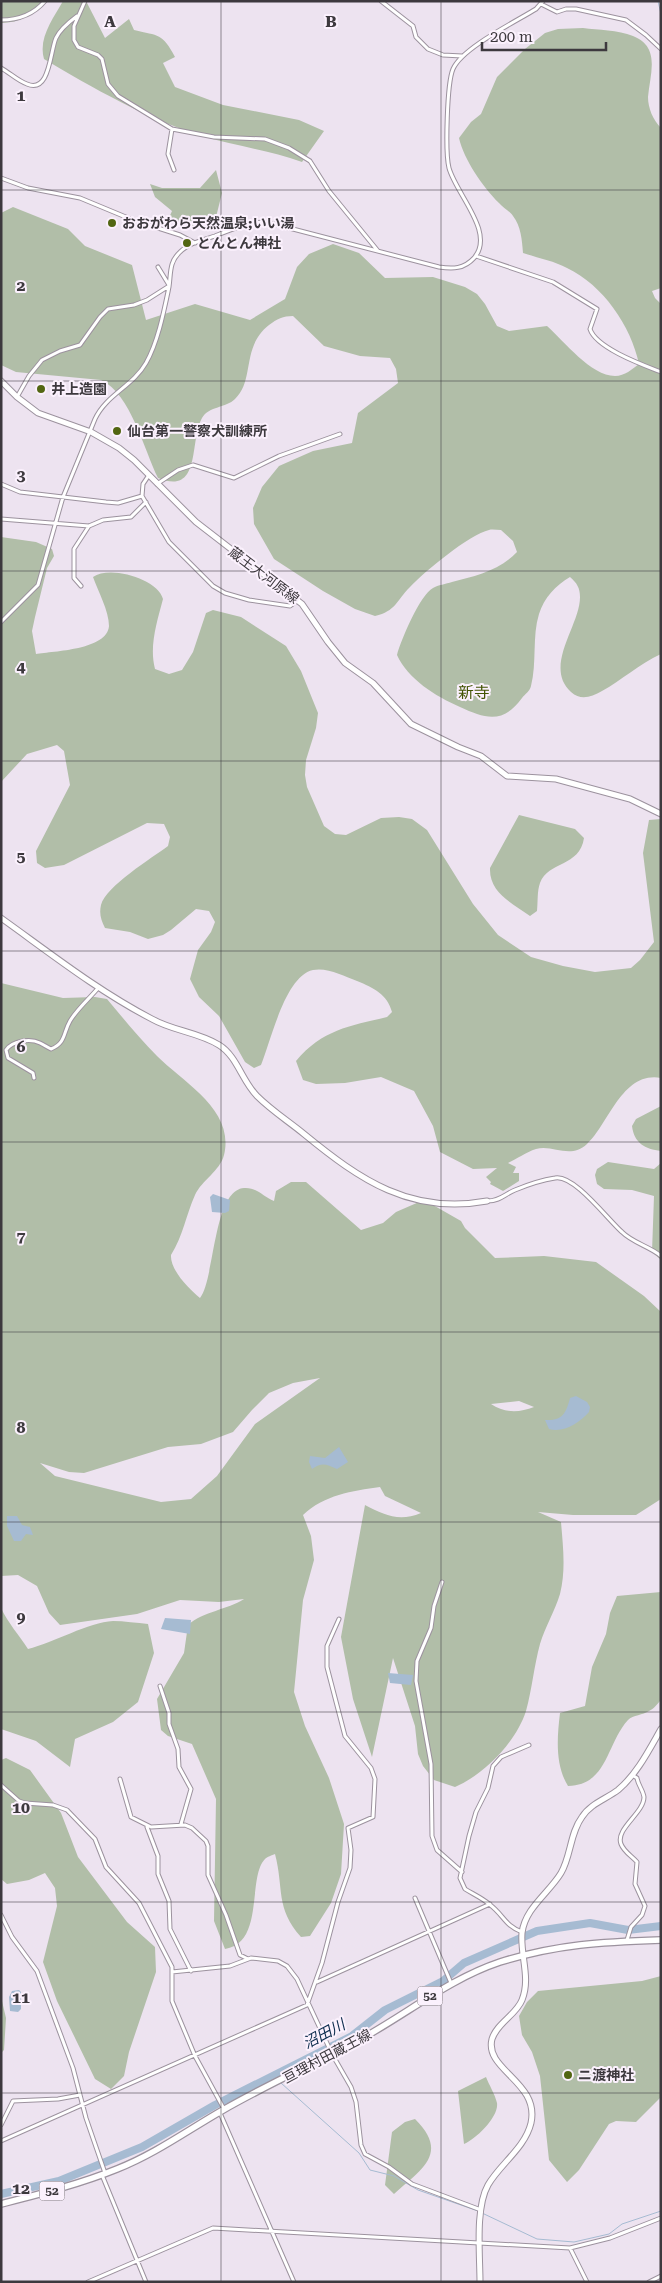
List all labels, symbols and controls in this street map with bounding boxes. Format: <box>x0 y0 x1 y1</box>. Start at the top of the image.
text: A <box>104 12 116 31</box>
text: B <box>325 12 337 31</box>
scale bar <box>482 20 606 52</box>
text: 200 m <box>490 28 533 46</box>
text: 1 <box>17 86 26 105</box>
place label: おおがわら天然温泉;いい湯 <box>122 215 295 231</box>
marker: おおがわら天然温泉;いい湯 <box>106 217 118 229</box>
place label: とんとん神社 <box>197 235 281 251</box>
marker: とんとん神社 <box>181 237 193 249</box>
text: 2 <box>17 276 26 295</box>
place label: 井上造園 <box>51 381 107 397</box>
marker: 井上造園 <box>35 383 47 395</box>
place label: 仙台第一警察犬訓練所 <box>127 423 267 439</box>
marker: 仙台第一警察犬訓練所 <box>111 425 123 437</box>
text: 3 <box>17 466 26 485</box>
street label: 蔵王大河原線 <box>226 543 302 607</box>
text: 4 <box>17 657 26 676</box>
district label: 新寺 <box>458 683 490 702</box>
text: 5 <box>17 847 26 866</box>
text: 6 <box>17 1037 26 1056</box>
text: 7 <box>17 1227 26 1246</box>
text: 8 <box>17 1418 26 1437</box>
text: 9 <box>17 1608 26 1627</box>
text: 10 <box>12 1798 30 1817</box>
road number: 52 <box>418 1986 442 2005</box>
text: 11 <box>12 1988 30 2007</box>
water label: 沼田川 <box>300 2015 350 2053</box>
street label: 亘理村田蔵王線 <box>280 2026 374 2086</box>
place label: ニ渡神社 <box>578 2067 634 2083</box>
marker: ニ渡神社 <box>562 2069 574 2081</box>
text: 12 <box>12 2179 30 2198</box>
road number: 52 <box>40 2182 64 2200</box>

